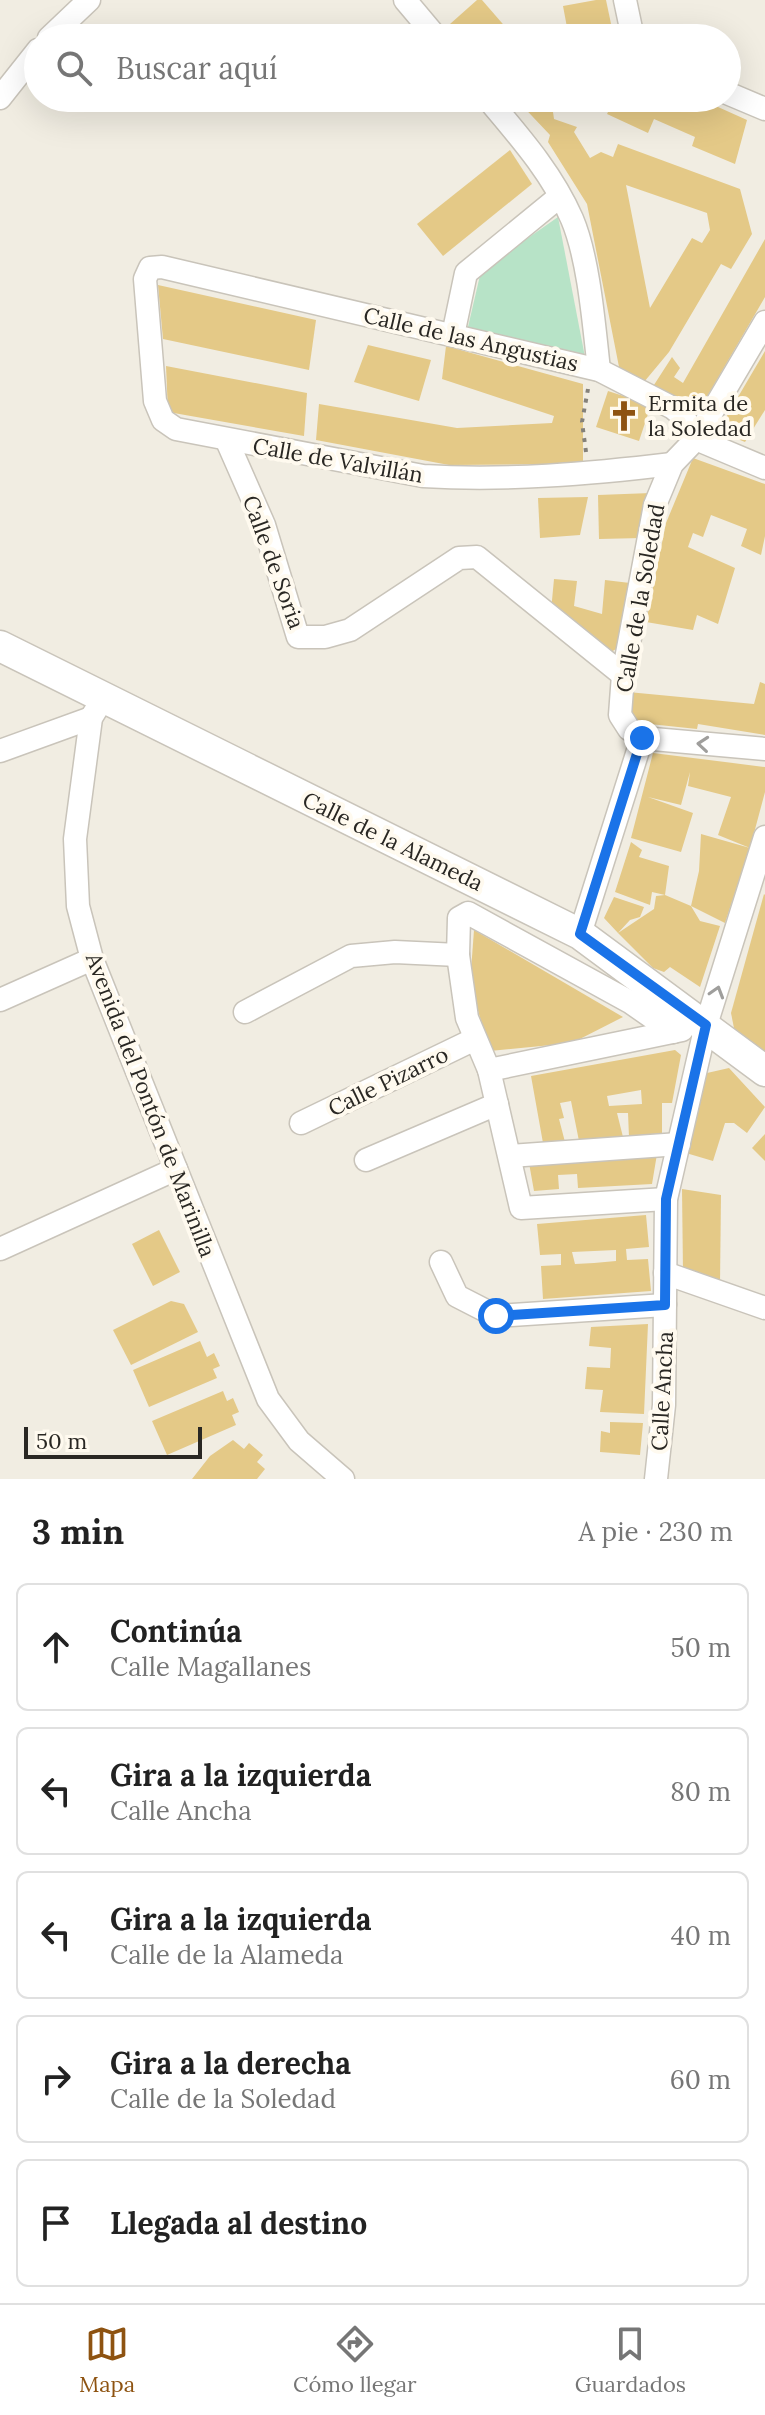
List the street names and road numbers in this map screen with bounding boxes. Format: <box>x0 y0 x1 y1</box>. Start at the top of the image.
street label: Calle de las Angustias <box>361 301 581 377</box>
street label: Calle de Valvillán <box>251 431 425 489</box>
street label: Calle de Soria <box>237 492 311 632</box>
street label: Calle de la Soledad <box>610 501 670 695</box>
street label: Calle de la Alameda <box>298 785 488 897</box>
street label: Avenida del Pontón de Marinilla <box>80 948 222 1261</box>
street label: Calle Pizarro <box>323 1040 453 1122</box>
street label: Calle Ancha <box>645 1330 679 1452</box>

